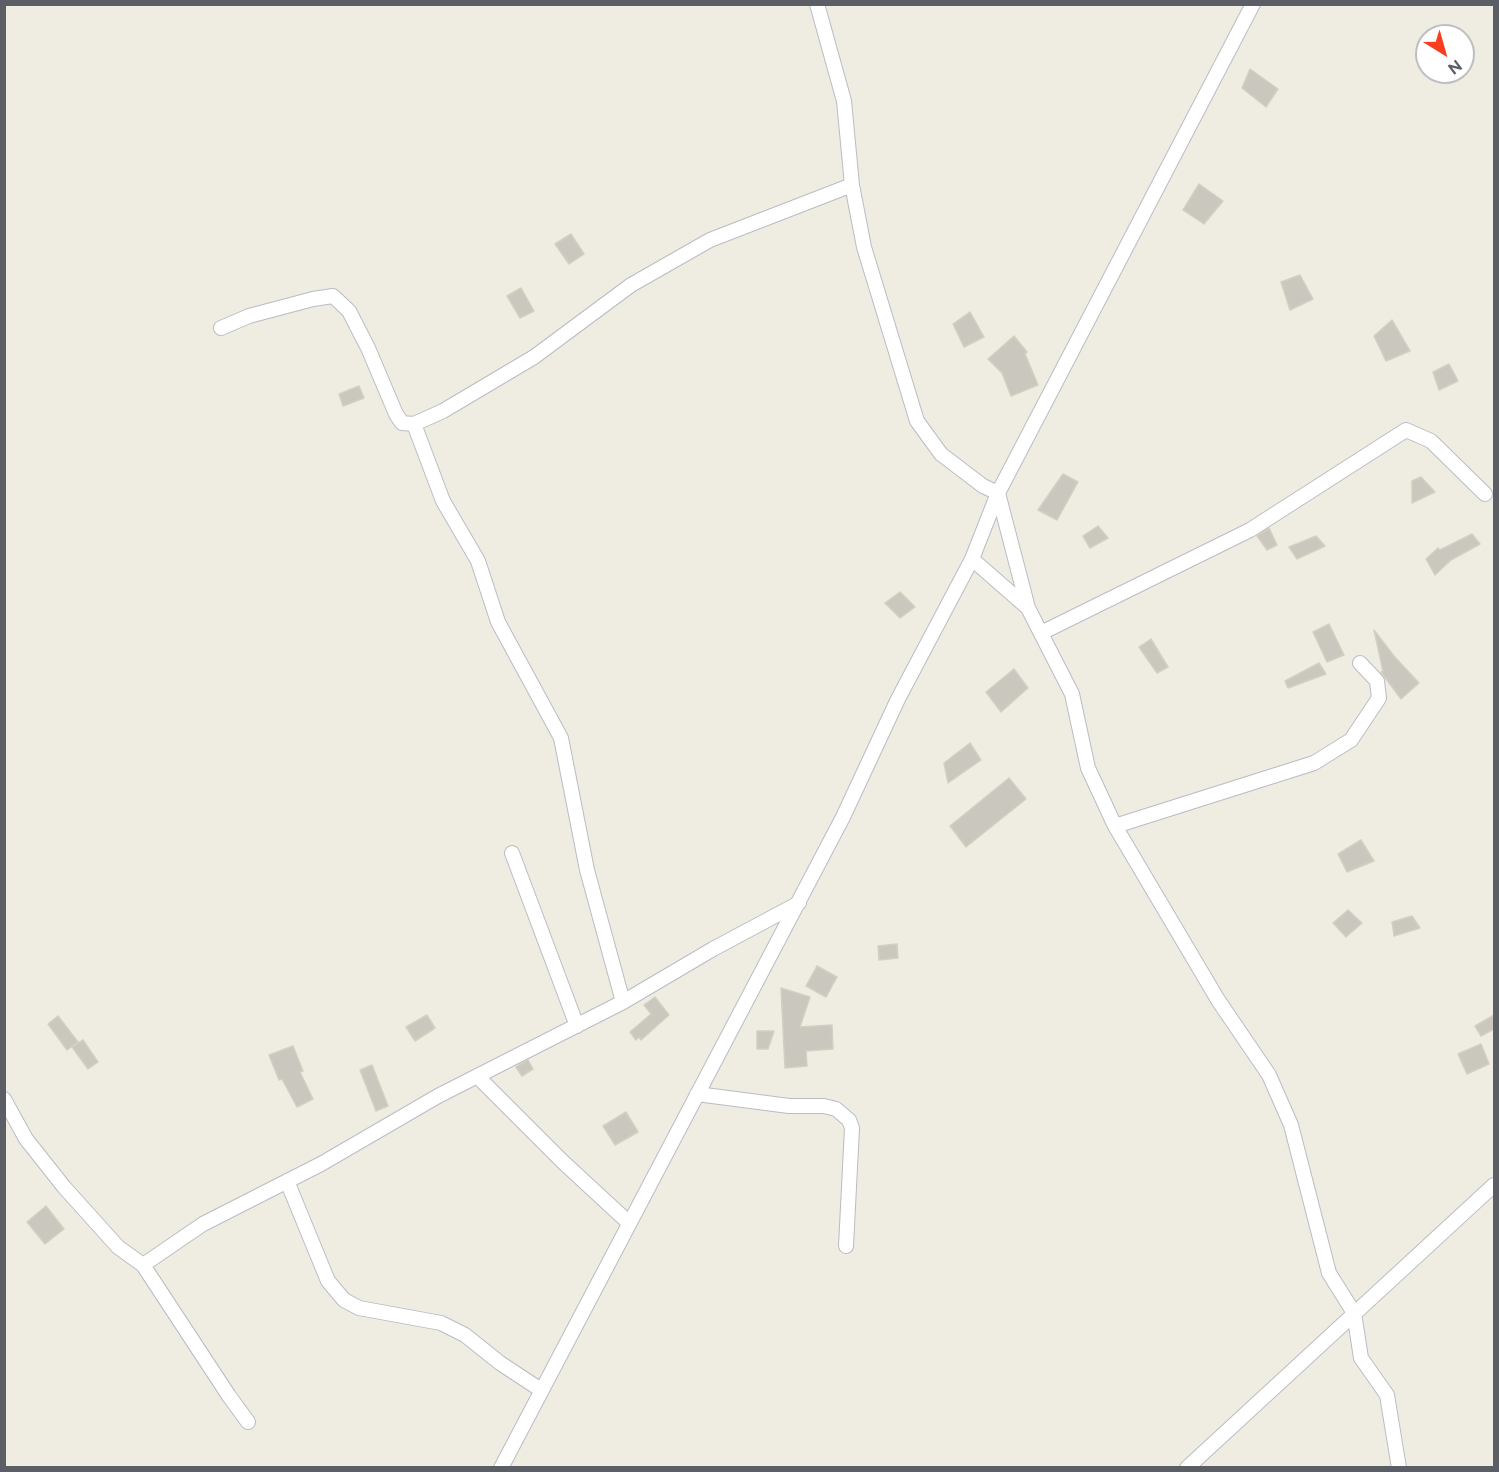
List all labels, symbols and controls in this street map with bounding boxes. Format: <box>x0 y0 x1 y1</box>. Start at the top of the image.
north arrow <box>1415 24 1475 84</box>
text: N <box>1444 56 1466 78</box>

